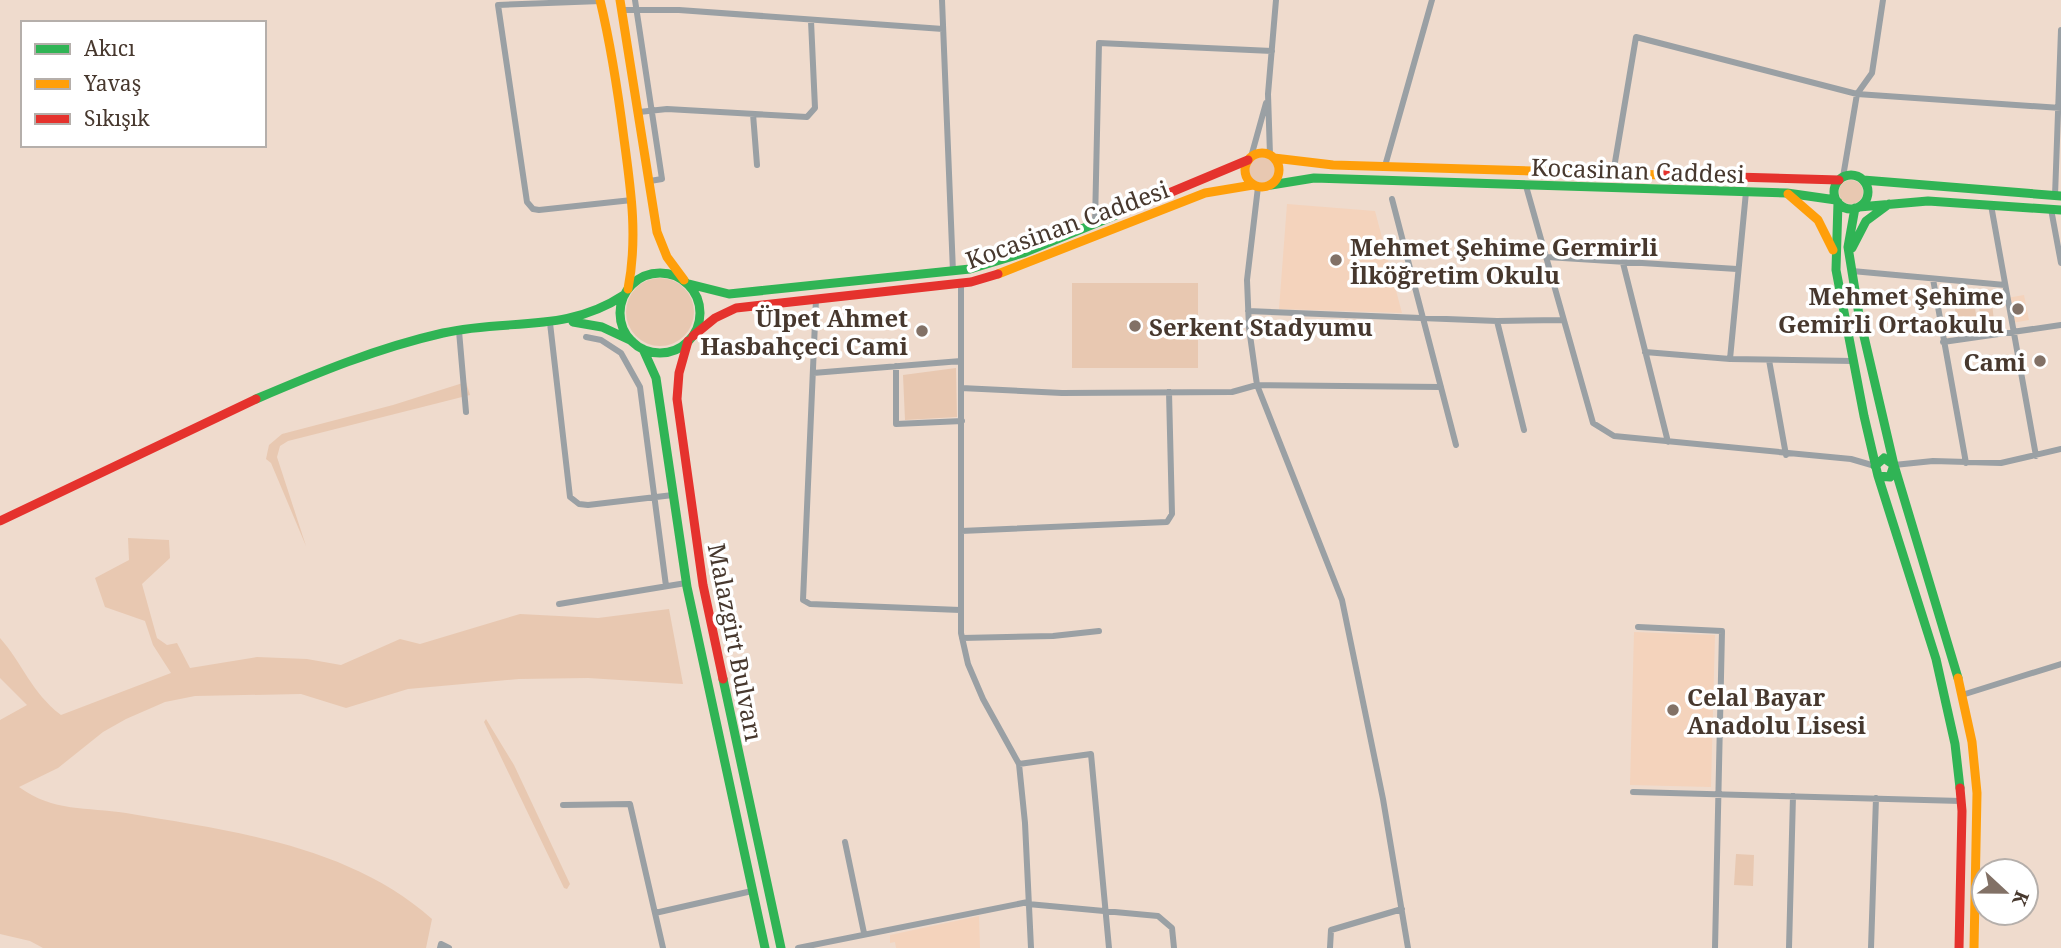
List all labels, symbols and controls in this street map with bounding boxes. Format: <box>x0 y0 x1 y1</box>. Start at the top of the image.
legend <box>21 21 266 147</box>
text: Akıcı <box>84 34 135 62</box>
text: Yavaş <box>83 69 141 97</box>
text: Sıkışık <box>84 104 150 132</box>
street label: Kocasinan Caddesi <box>1531 150 1746 190</box>
street label: Kocasinan Caddesi <box>961 172 1173 276</box>
place label: Mehmet Şehime Germirli İlköğretim Okulu <box>1350 230 1659 291</box>
marker: Mehmet Şehime Germirli İlköğretim Okulu <box>1328 252 1344 268</box>
place label: Mehmet Şehime Gemirli Ortaokulu <box>1778 279 2004 340</box>
place label: Ülpet Ahmet Hasbahçeci Cami <box>700 301 909 362</box>
marker: Mehmet Şehime Gemirli Ortaokulu <box>2010 301 2026 317</box>
place label: Serkent Stadyumu <box>1149 310 1373 343</box>
marker: Serkent Stadyumu <box>1127 318 1143 334</box>
marker: Ülpet Ahmet Hasbahçeci Cami <box>914 323 930 339</box>
place label: Cami <box>1963 345 2027 378</box>
marker: Cami <box>2032 353 2048 369</box>
street label: Malazgirt Bulvarı <box>701 540 771 744</box>
place label: Celal Bayar Anadolu Lisesi <box>1687 680 1866 741</box>
marker: Celal Bayar Anadolu Lisesi <box>1665 702 1681 718</box>
north arrow <box>1970 857 2040 927</box>
text: K <box>2006 887 2035 910</box>

